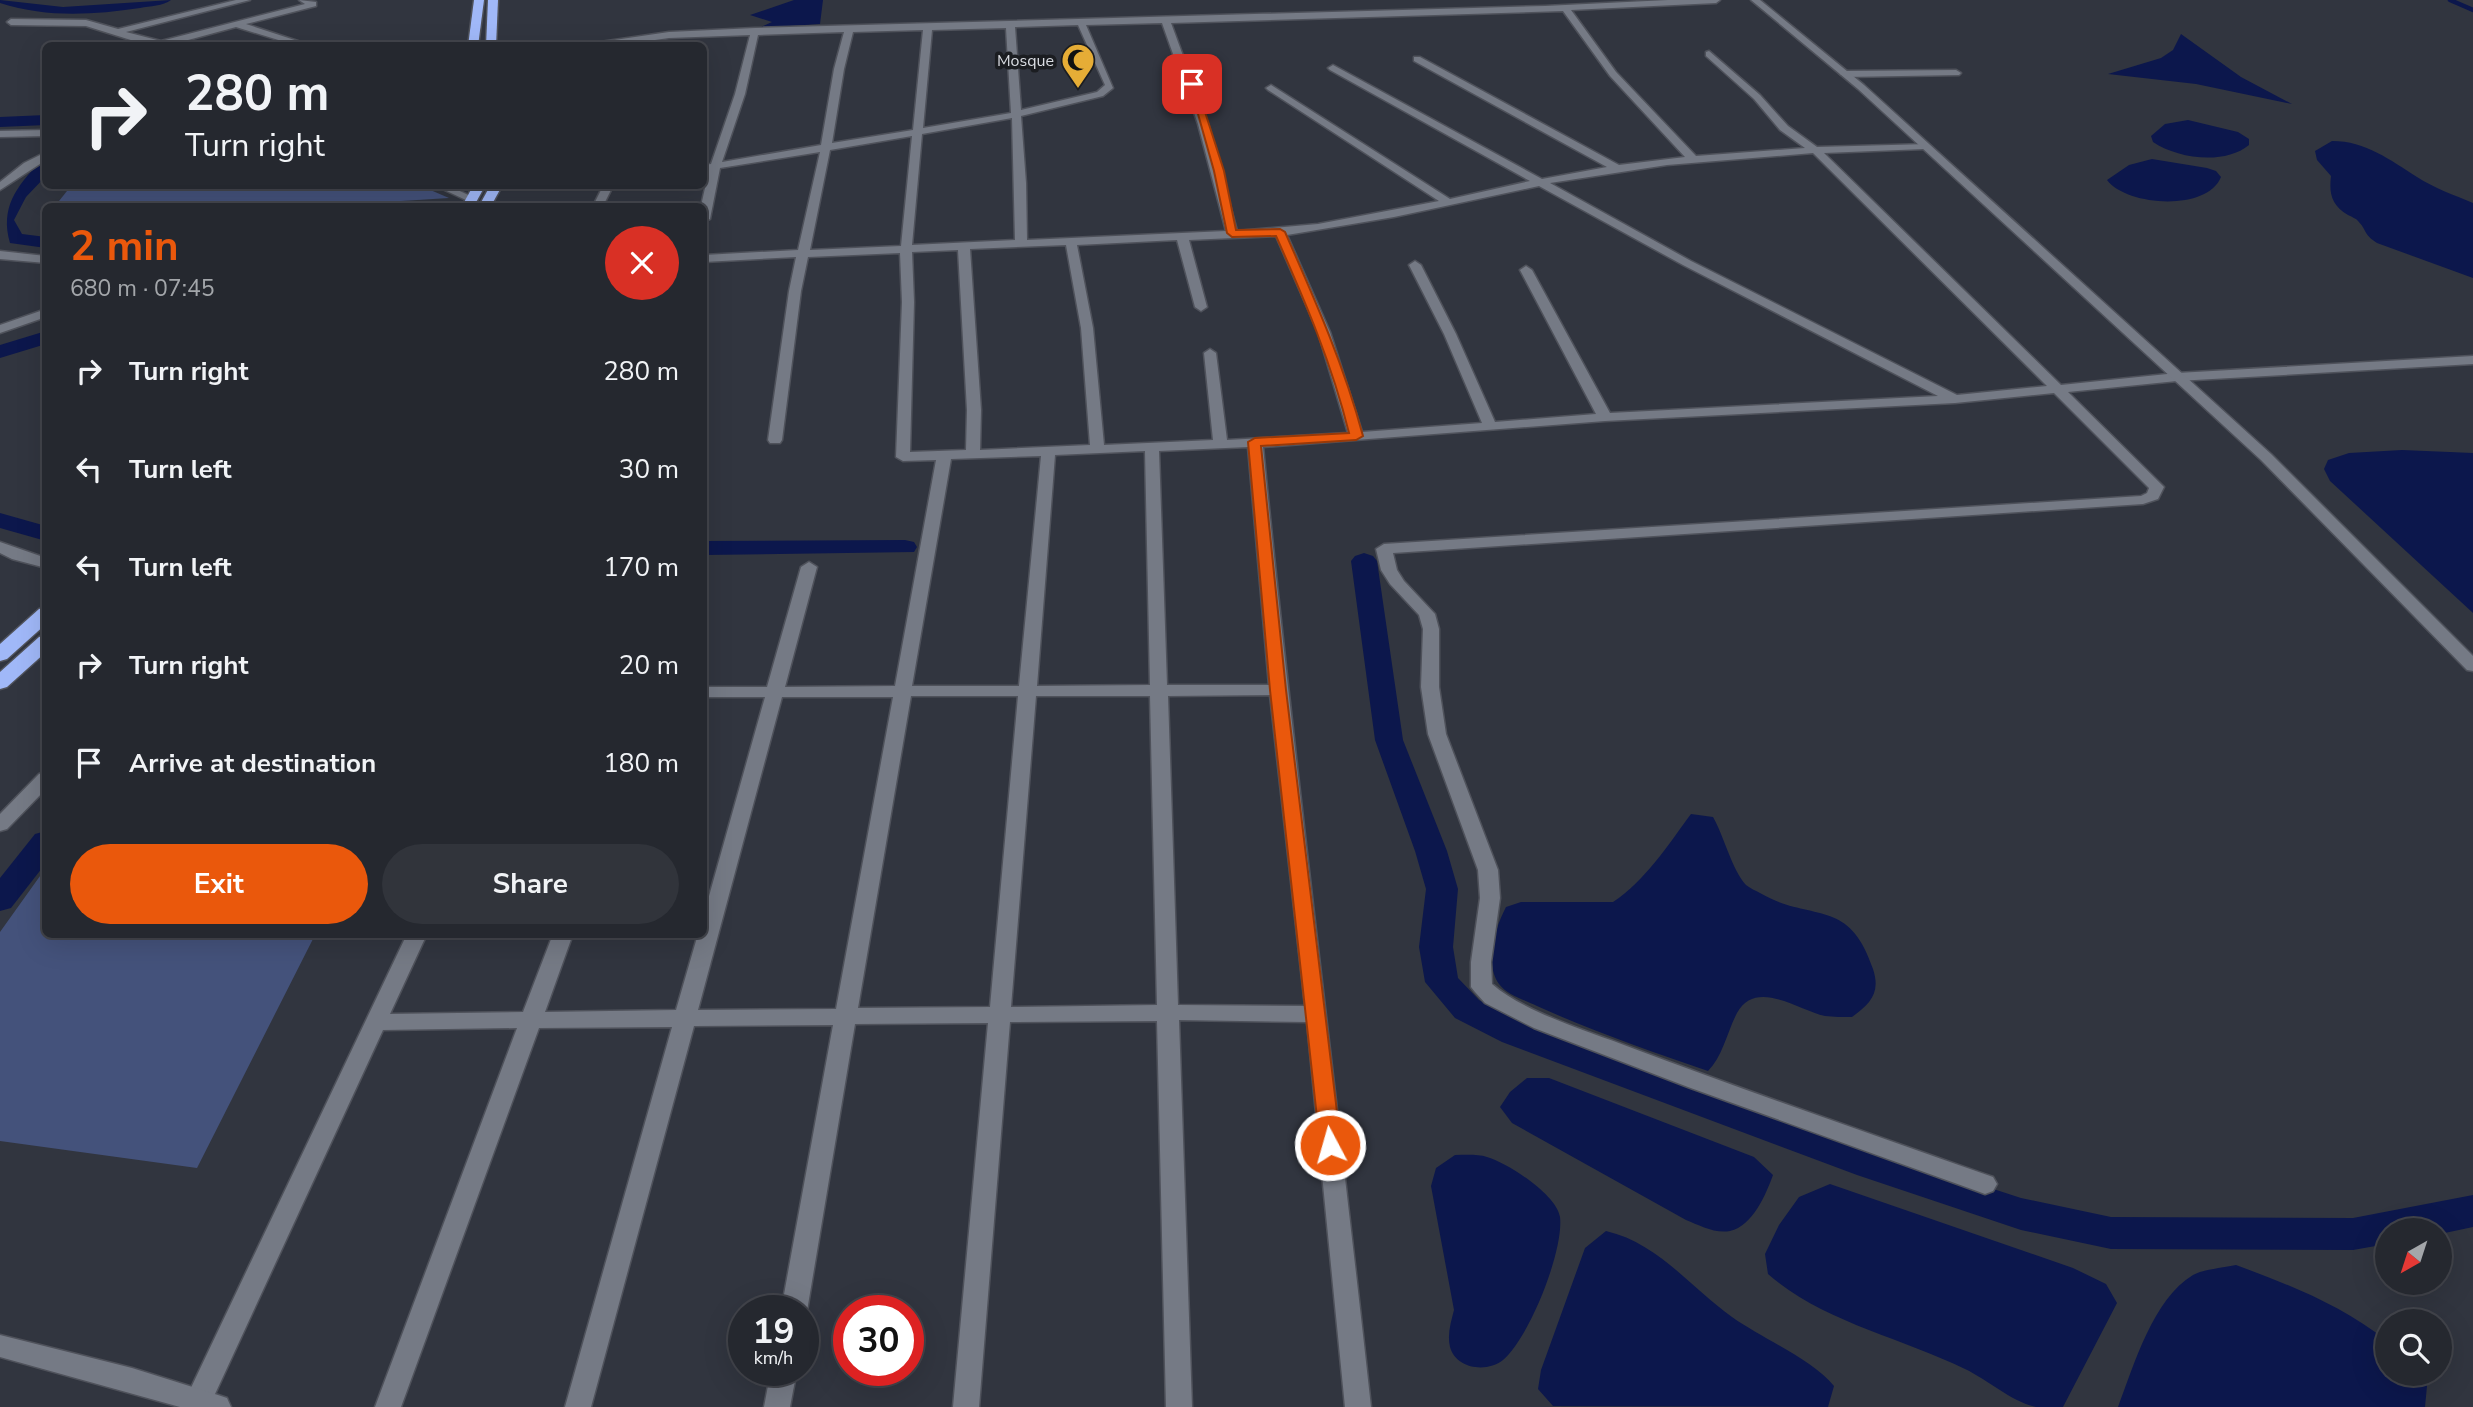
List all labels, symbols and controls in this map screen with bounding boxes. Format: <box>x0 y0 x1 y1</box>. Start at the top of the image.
mosque icon: Mosque <box>1059 41 1097 90</box>
place label: Mosque <box>997 50 1054 72</box>
pin <box>1162 54 1222 114</box>
text: 280 m <box>185 60 329 127</box>
icon: arrive <box>1173 65 1211 103</box>
icon: right <box>70 70 161 161</box>
text: Turn right <box>185 124 325 167</box>
text: 2 min <box>70 218 179 275</box>
button: close <box>605 226 679 300</box>
text: 680 m · 07:45 <box>70 273 215 304</box>
icon: right <box>70 352 108 390</box>
text: Turn right <box>129 354 248 389</box>
text: 280 m <box>603 354 679 389</box>
icon: left <box>70 450 108 488</box>
text: Turn left <box>129 452 232 487</box>
text: 30 m <box>619 452 679 487</box>
icon: left <box>70 548 108 586</box>
text: Turn left <box>129 550 232 585</box>
text: 170 m <box>603 550 679 585</box>
icon: right <box>70 646 108 684</box>
text: Turn right <box>129 648 248 683</box>
text: 20 m <box>619 648 679 683</box>
icon: arrive <box>70 744 108 782</box>
text: Arrive at destination <box>129 746 376 781</box>
text: 180 m <box>603 746 679 781</box>
button: Exit <box>70 844 368 924</box>
button: Share <box>382 844 679 924</box>
position arrow <box>1293 1108 1367 1182</box>
north arrow <box>2375 1218 2452 1295</box>
map controls <box>2375 1218 2452 1386</box>
speed limit sign: 30 <box>833 1295 924 1386</box>
text: 19 <box>752 1308 795 1355</box>
button: search <box>2375 1309 2452 1386</box>
text: km/h <box>754 1346 793 1370</box>

